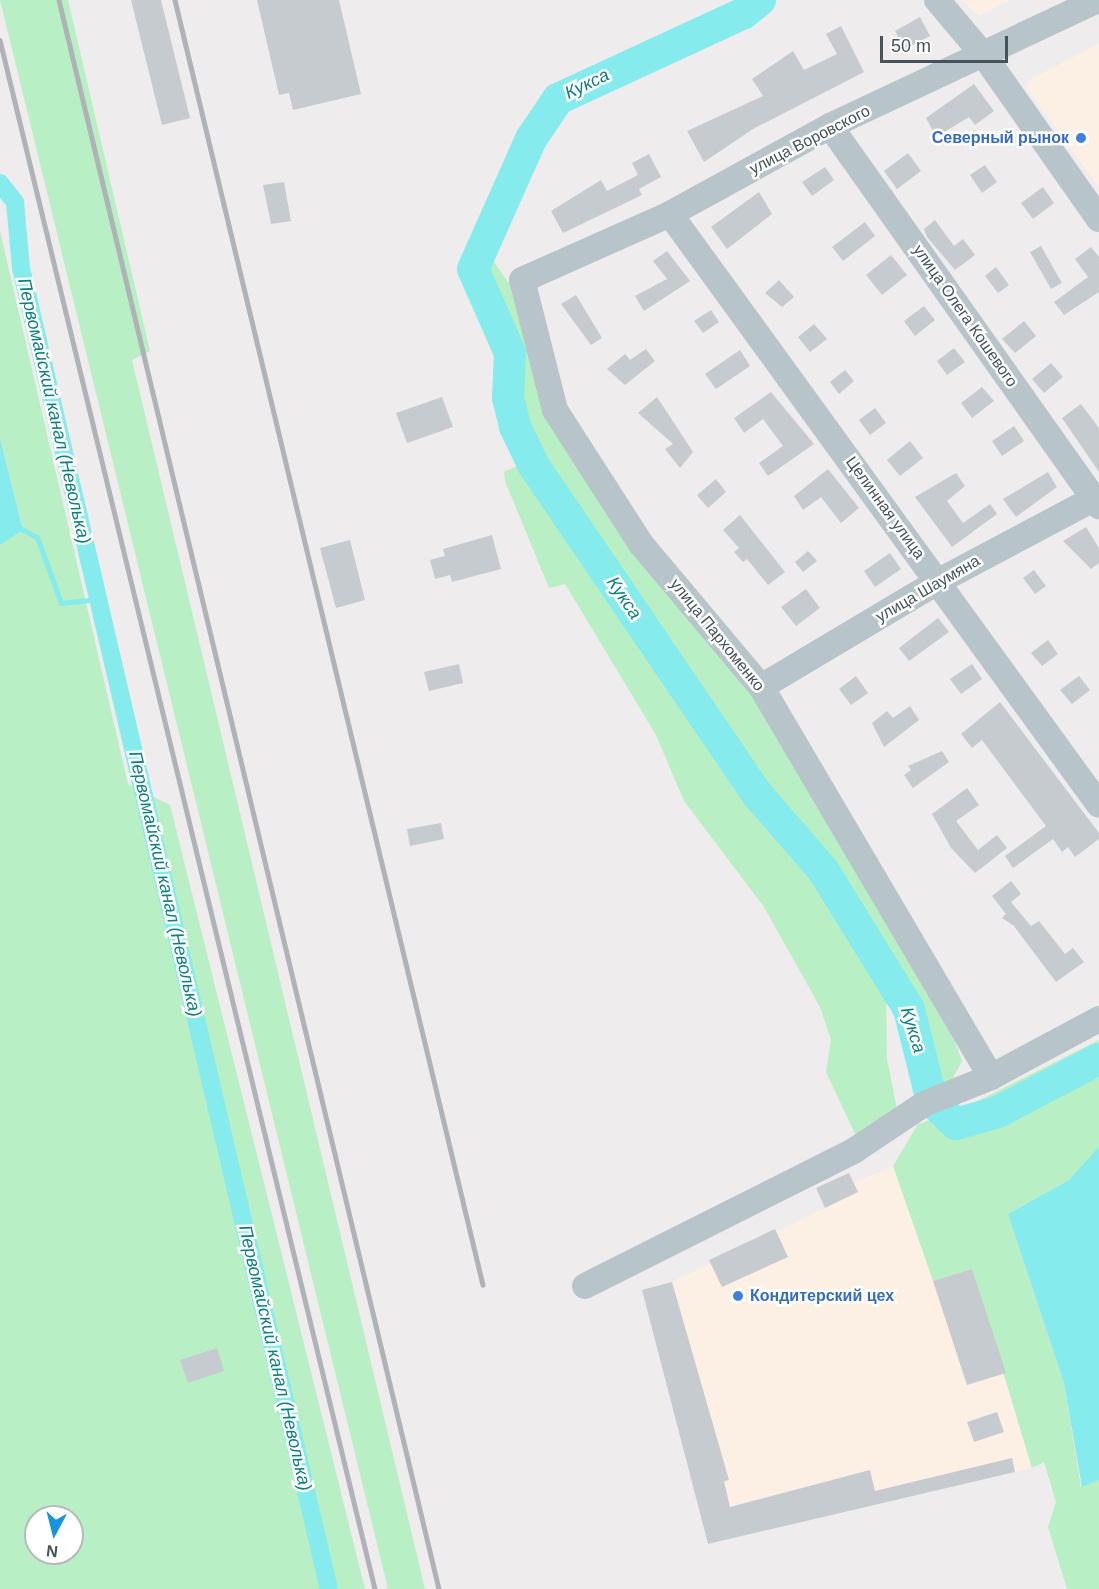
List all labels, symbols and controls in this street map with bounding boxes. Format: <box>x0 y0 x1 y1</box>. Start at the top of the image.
scale bar <box>883 24 1010 62</box>
text: 50 m <box>891 36 931 56</box>
water label: Кукса <box>561 64 613 104</box>
street label: улица Воровского <box>747 101 873 179</box>
place label: Северный рынок <box>932 128 1069 148</box>
marker: Северный рынок <box>1074 131 1088 145</box>
street label: улица Олега Кошевого <box>909 241 1021 391</box>
water label: Первомайский канал (Неволька) <box>13 276 95 546</box>
street label: Целинная улица <box>841 453 929 563</box>
street label: улица Шаумяна <box>873 551 983 627</box>
water label: Кукса <box>602 573 646 623</box>
street label: улица Пархоменко <box>666 575 768 695</box>
water label: Первомайский канал (Неволька) <box>124 749 206 1019</box>
water label: Кукса <box>896 1005 930 1055</box>
water label: Первомайский канал (Неволька) <box>234 1223 316 1493</box>
place label: Кондитерский цех <box>750 1286 894 1306</box>
marker: Кондитерский цех <box>731 1289 745 1303</box>
north arrow <box>24 1505 84 1565</box>
text: N <box>45 1542 59 1561</box>

